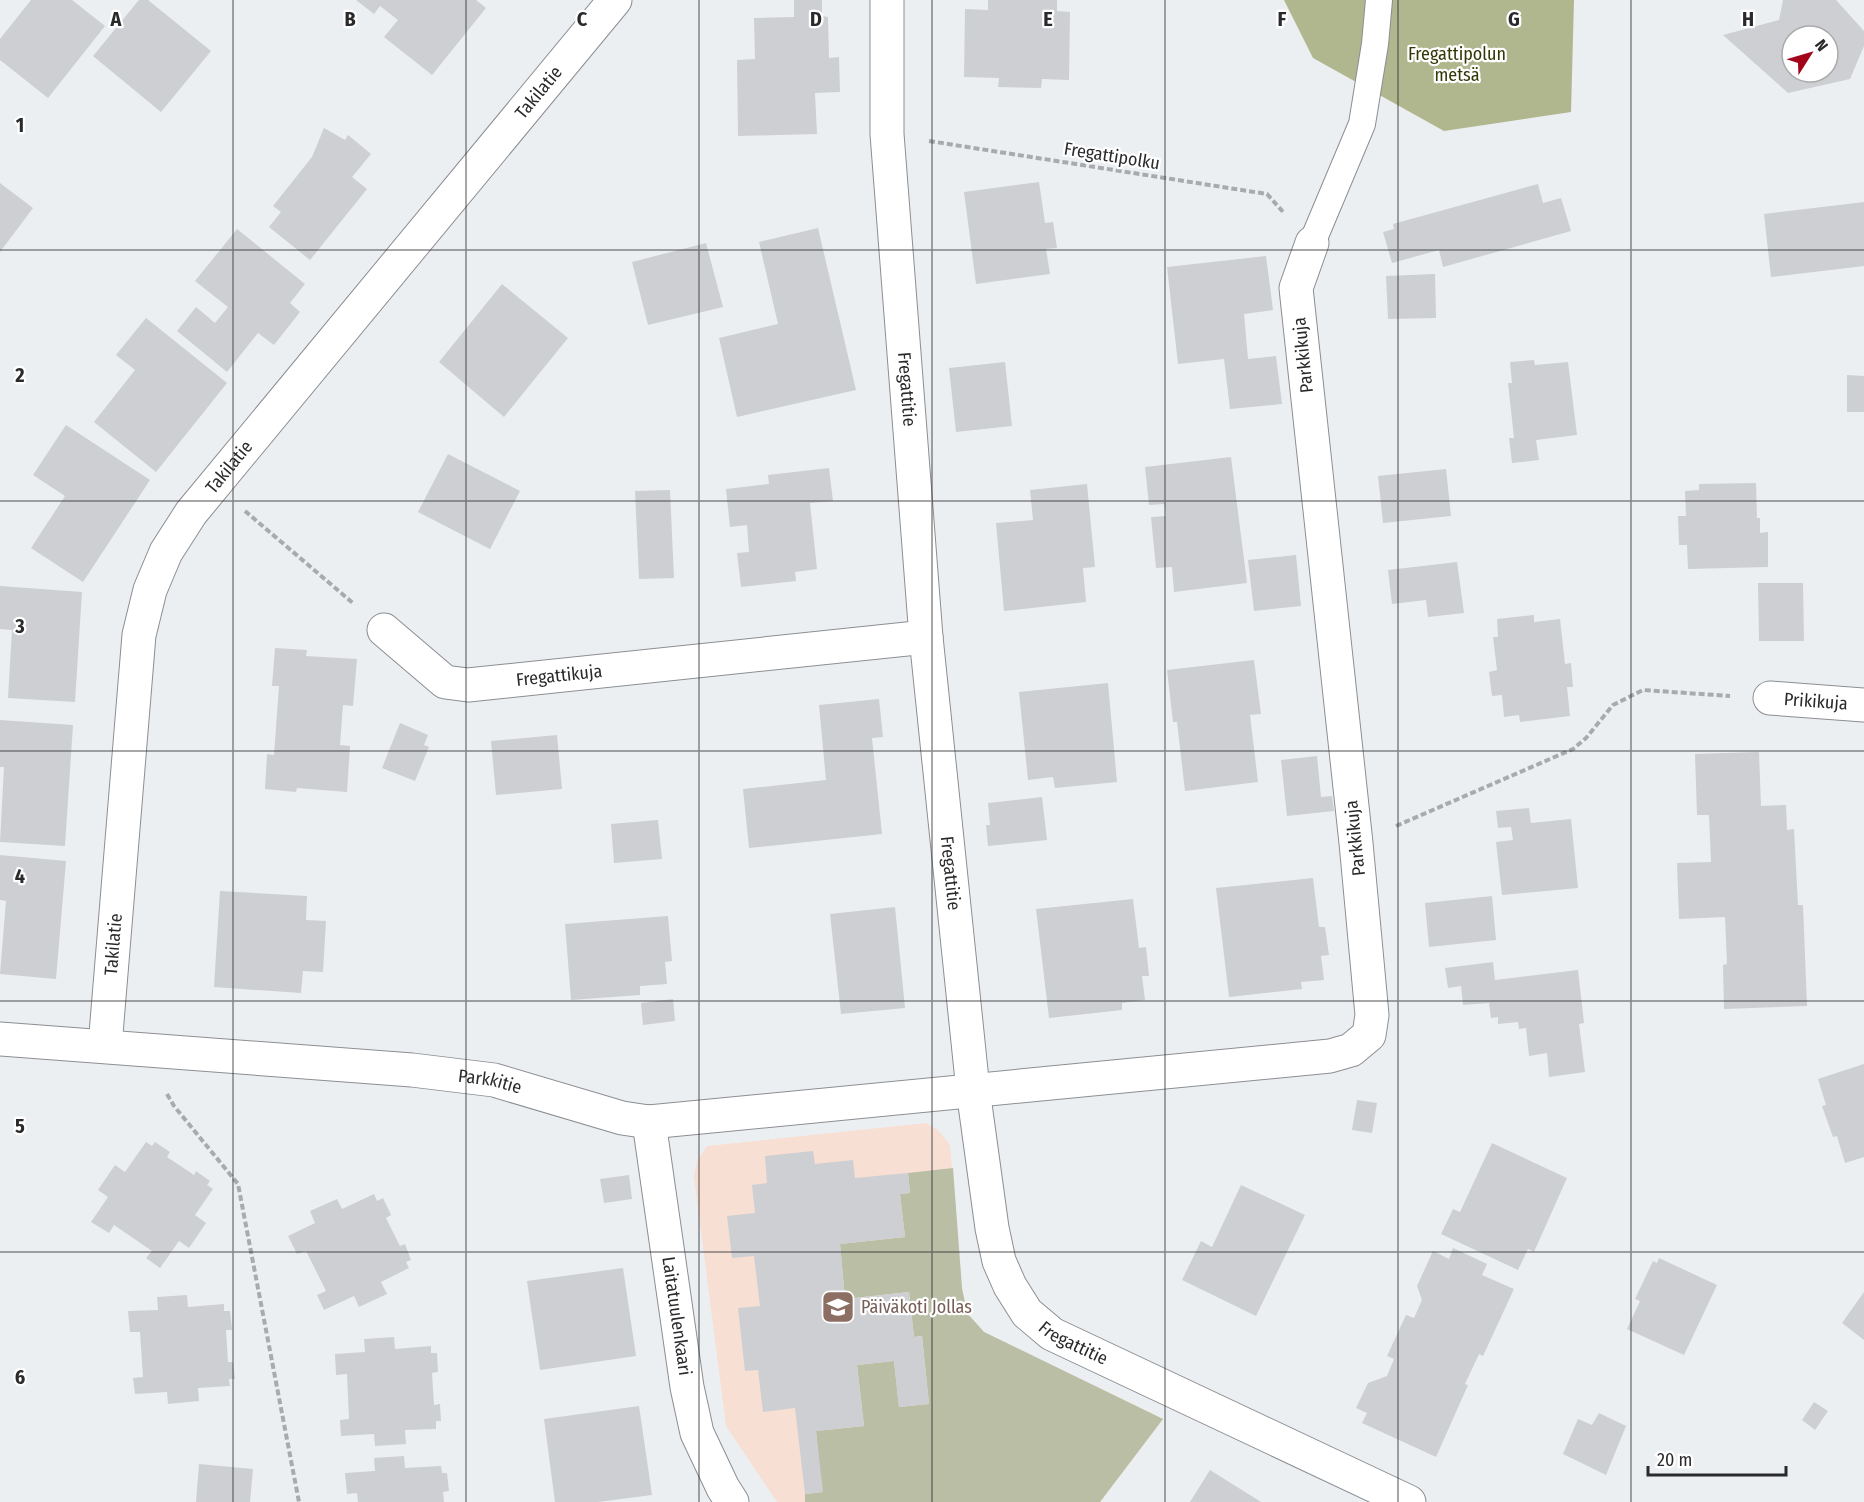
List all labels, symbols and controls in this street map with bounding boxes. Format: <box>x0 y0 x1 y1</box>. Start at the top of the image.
text: A <box>110 7 123 31</box>
text: B <box>344 7 356 31</box>
text: C <box>577 7 588 31</box>
text: D <box>810 7 822 31</box>
text: E <box>1043 7 1053 31</box>
text: F <box>1278 7 1287 31</box>
text: G <box>1508 7 1520 31</box>
text: H <box>1742 7 1754 31</box>
north arrow <box>1780 24 1840 84</box>
text: N <box>1811 36 1832 55</box>
park label: Fregattipolun metsä <box>1408 43 1506 86</box>
street label: Takilatie <box>510 61 567 123</box>
text: 1 <box>16 113 24 137</box>
street label: Fregattipolku <box>1063 138 1161 174</box>
street label: Parkkikuja <box>1288 316 1318 394</box>
street label: Fregattitie <box>893 351 921 427</box>
text: 2 <box>14 363 25 387</box>
street label: Takilatie <box>201 436 257 498</box>
text: 3 <box>14 614 25 638</box>
street label: Fregattikuja <box>515 660 603 691</box>
street label: Prikikuja <box>1783 688 1849 715</box>
street label: Parkkikuja <box>1340 799 1370 877</box>
street label: Fregattitie <box>936 835 965 912</box>
text: 4 <box>15 864 25 888</box>
street label: Takilatie <box>100 912 127 976</box>
street label: Parkkitie <box>457 1065 524 1099</box>
text: 5 <box>15 1114 25 1138</box>
street label: Laitatuulenkaari <box>657 1255 696 1377</box>
school or university icon: Päiväkoti Jollas <box>820 1289 856 1325</box>
place label: Päiväkoti Jollas <box>861 1296 972 1318</box>
street label: Fregattitie <box>1034 1316 1111 1370</box>
text: 6 <box>15 1365 25 1389</box>
scale bar <box>1648 1439 1786 1477</box>
text: 20 m <box>1657 1449 1692 1471</box>

